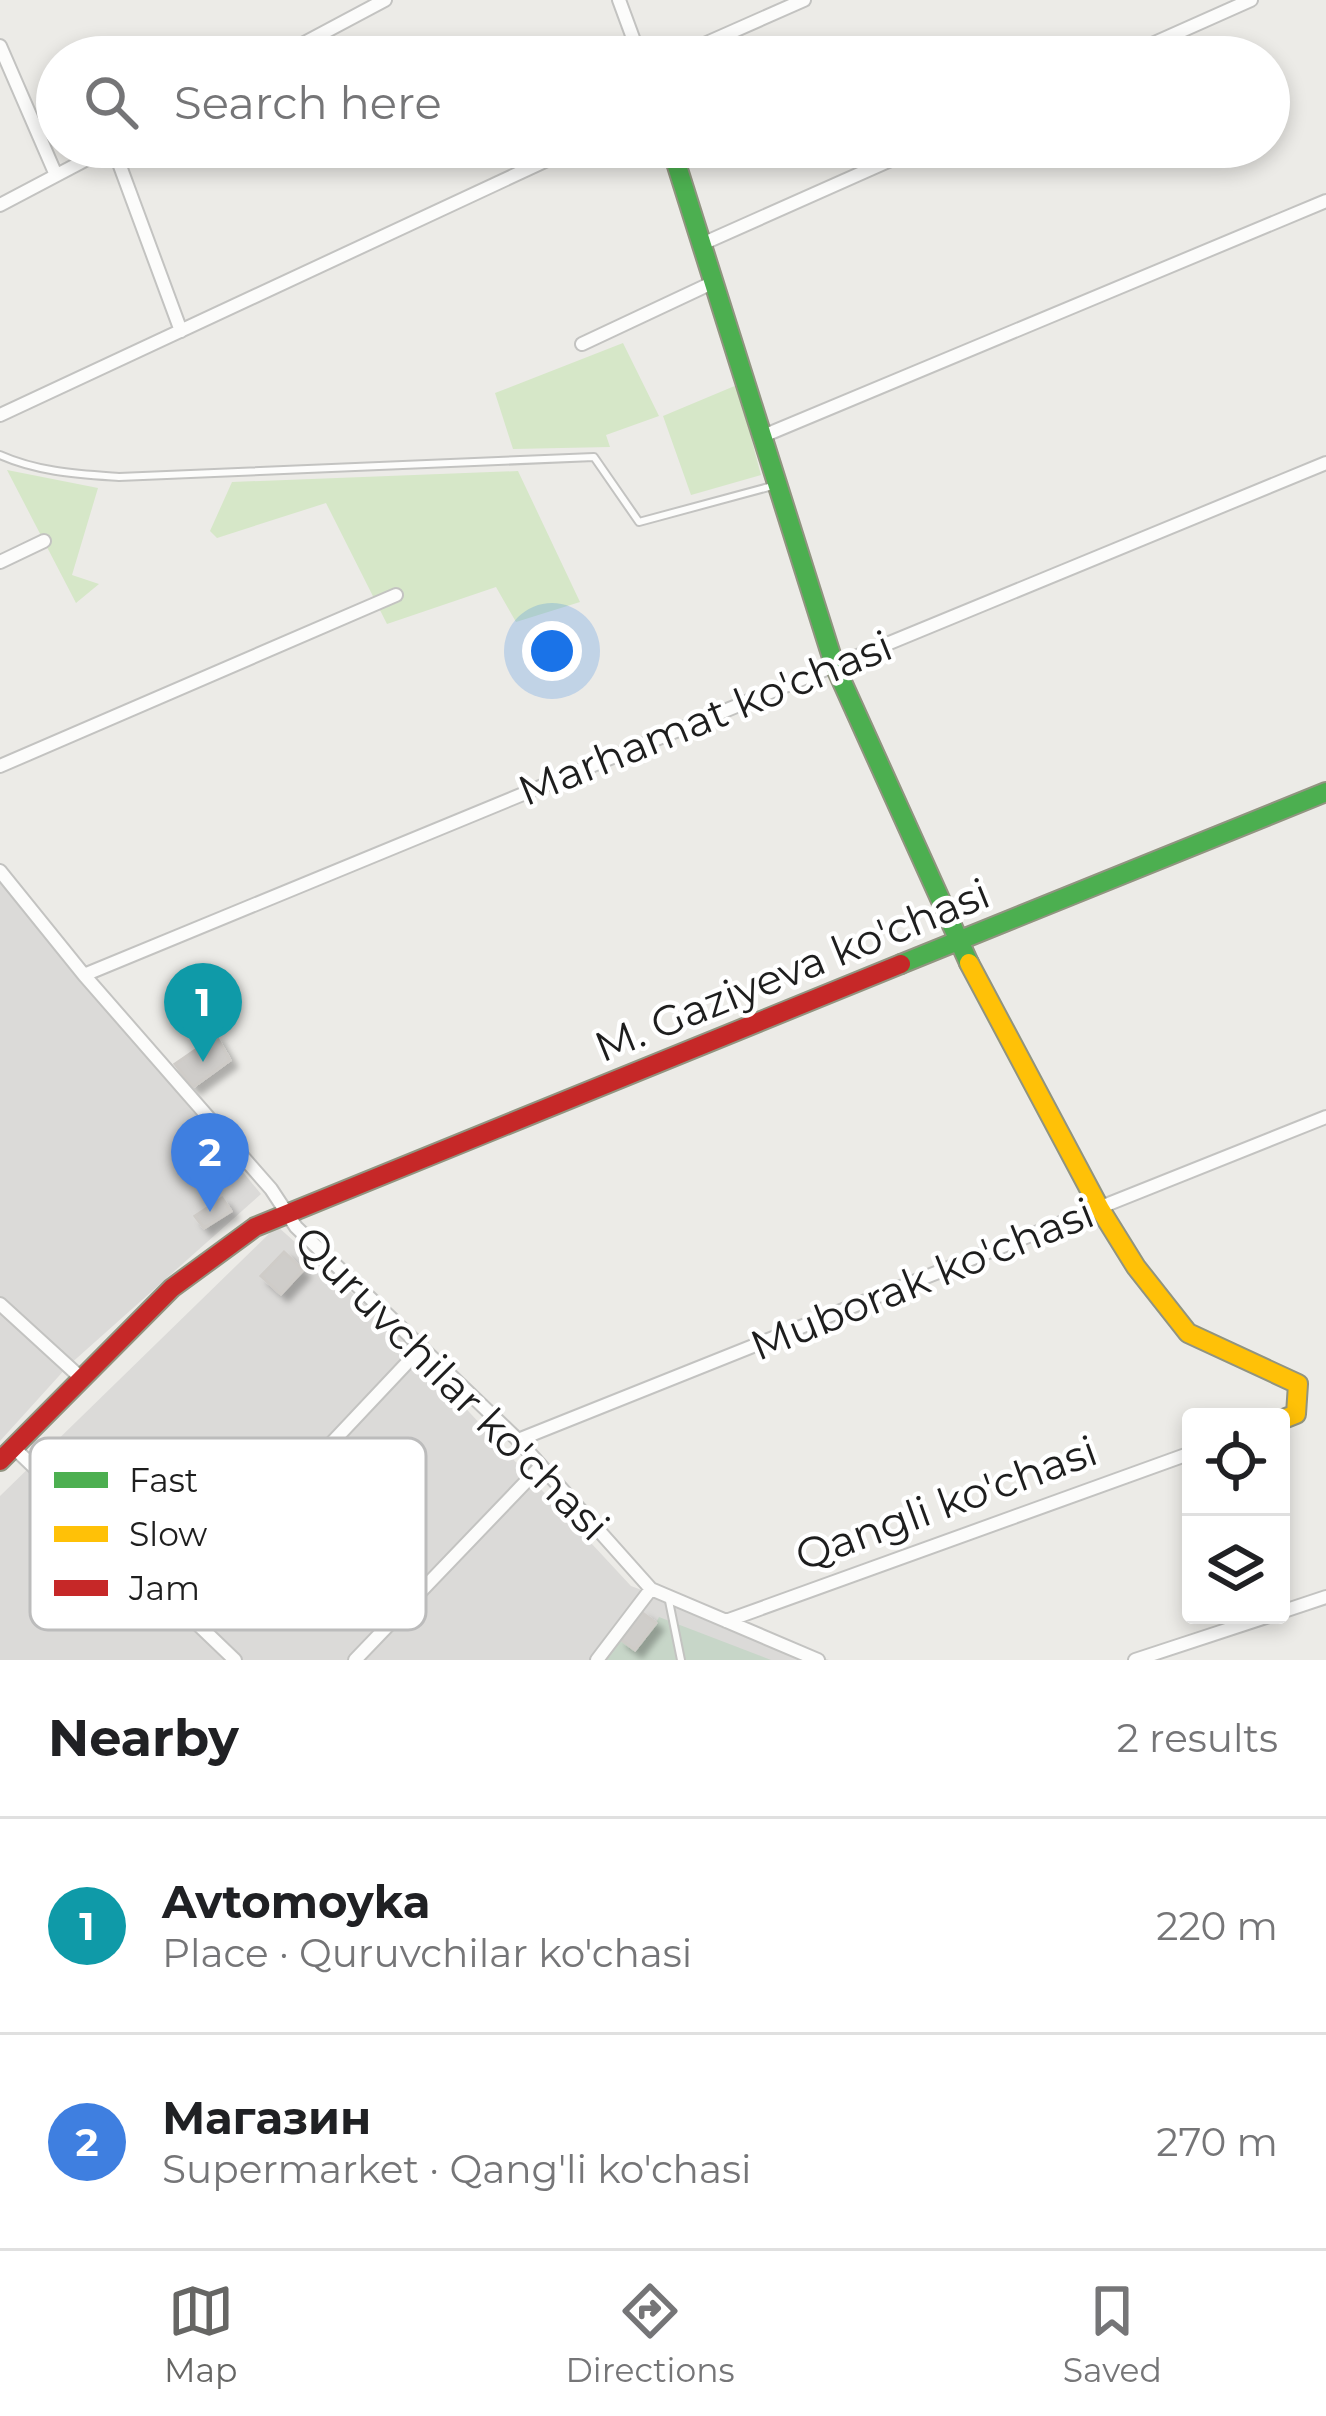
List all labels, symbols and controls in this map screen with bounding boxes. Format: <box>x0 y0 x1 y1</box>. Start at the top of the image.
search box <box>36 36 1290 168</box>
icon: search <box>78 69 144 135</box>
text: Search here <box>174 75 442 130</box>
street label: Marhamat ko'chasi <box>511 619 899 817</box>
your location <box>522 621 582 681</box>
street label: M. Gaziyeva ko'chasi <box>587 867 997 1073</box>
pin: 1 <box>164 963 242 1062</box>
pin: 2 <box>171 1113 249 1212</box>
street label: Muborak ko'chasi <box>743 1186 1101 1372</box>
street label: Quruvchilar ko'chasi <box>284 1215 620 1551</box>
map controls <box>1182 1408 1290 1624</box>
button: locate <box>1182 1408 1290 1516</box>
street label: Qangli ko'chasi <box>788 1424 1104 1582</box>
legend <box>30 1438 426 1630</box>
text: Fast <box>129 1460 198 1500</box>
text: Slow <box>129 1514 207 1554</box>
button: layers <box>1182 1516 1290 1624</box>
text: Jam <box>128 1568 200 1608</box>
text: Nearby <box>48 1707 239 1769</box>
text: 2 results <box>1117 1714 1278 1762</box>
text: Avtomoyka <box>162 1874 431 1929</box>
text: 1 <box>79 1902 95 1950</box>
text: 220 m <box>1156 1902 1278 1950</box>
text: Place · Quruvchilar ko'chasi <box>162 1929 692 1977</box>
text: Магазин <box>162 2090 371 2145</box>
text: 2 <box>75 2118 99 2166</box>
text: 270 m <box>1156 2118 1278 2166</box>
text: Supermarket · Qang'li ko'chasi <box>162 2145 752 2193</box>
tab: Map <box>164 2278 237 2390</box>
tab: Directions <box>566 2278 735 2390</box>
tab: Saved <box>1063 2278 1162 2390</box>

